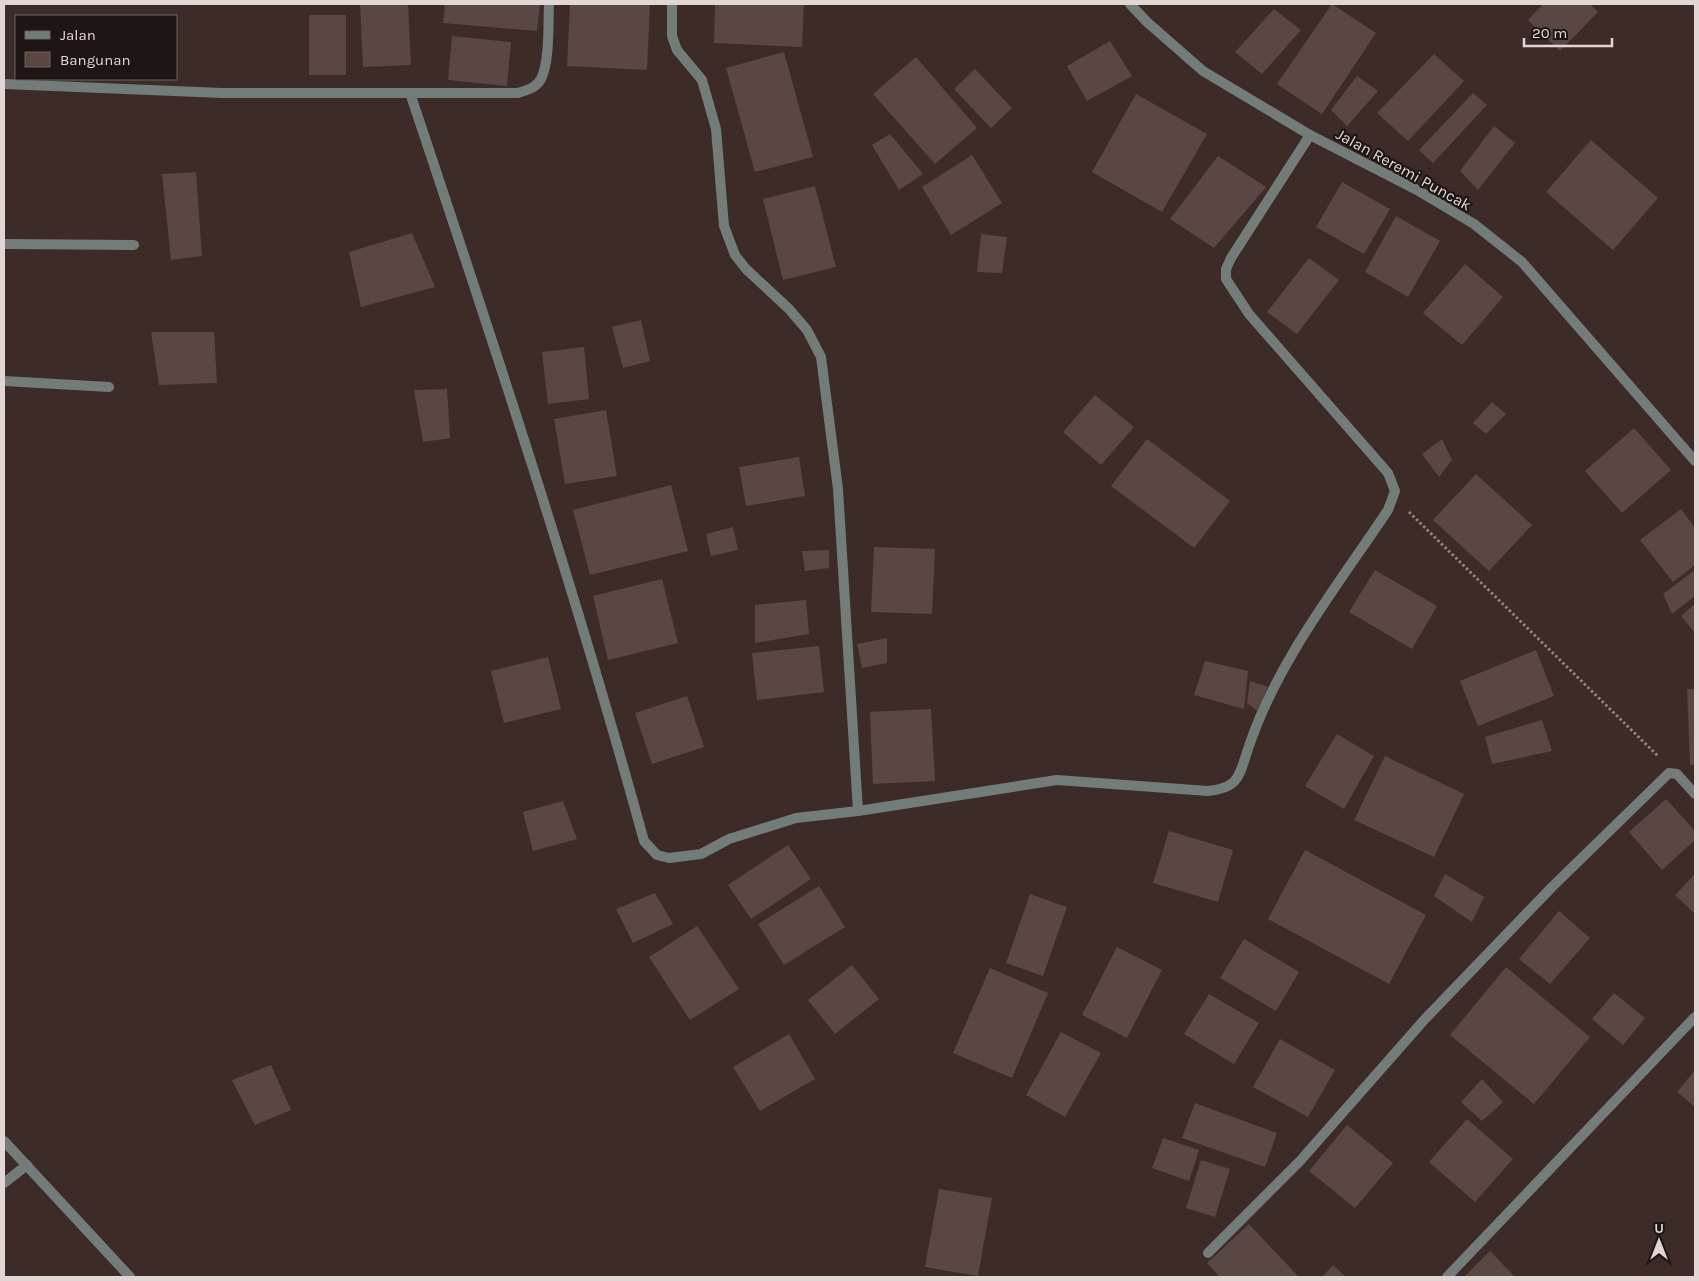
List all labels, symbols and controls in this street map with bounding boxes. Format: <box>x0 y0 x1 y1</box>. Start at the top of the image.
legend <box>15 15 178 80</box>
scale bar <box>1524 15 1612 47</box>
text: 20 m <box>1532 24 1567 42</box>
text: Jalan <box>60 26 96 44</box>
text: Bangunan <box>60 51 131 69</box>
street label: Jalan Reremi Puncak <box>1333 124 1475 215</box>
north arrow <box>1634 1216 1684 1266</box>
text: U <box>1654 1220 1664 1237</box>

